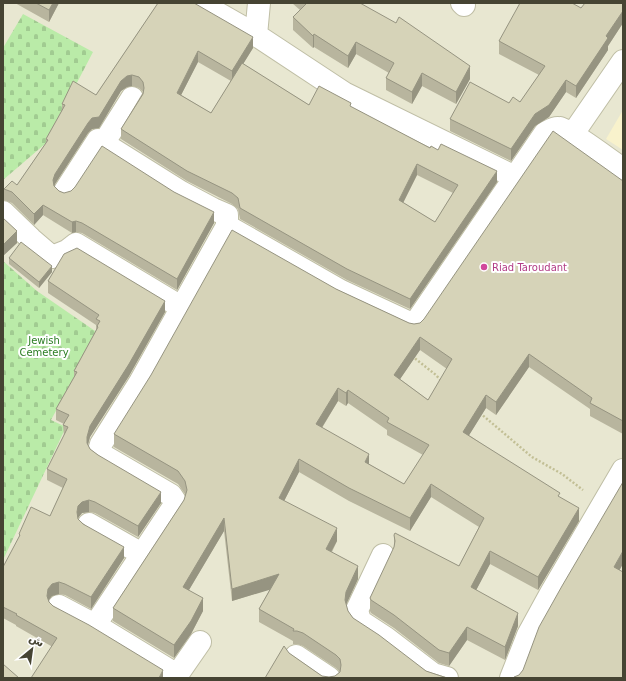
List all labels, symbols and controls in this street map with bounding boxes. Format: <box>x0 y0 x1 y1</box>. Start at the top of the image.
marker: Riad Taroudant <box>479 262 489 272</box>
place label: Riad Taroudant <box>492 262 567 273</box>
park label: Jewish Cemetery <box>19 335 69 358</box>
north arrow <box>12 629 52 669</box>
text: ش <box>27 631 46 650</box>

